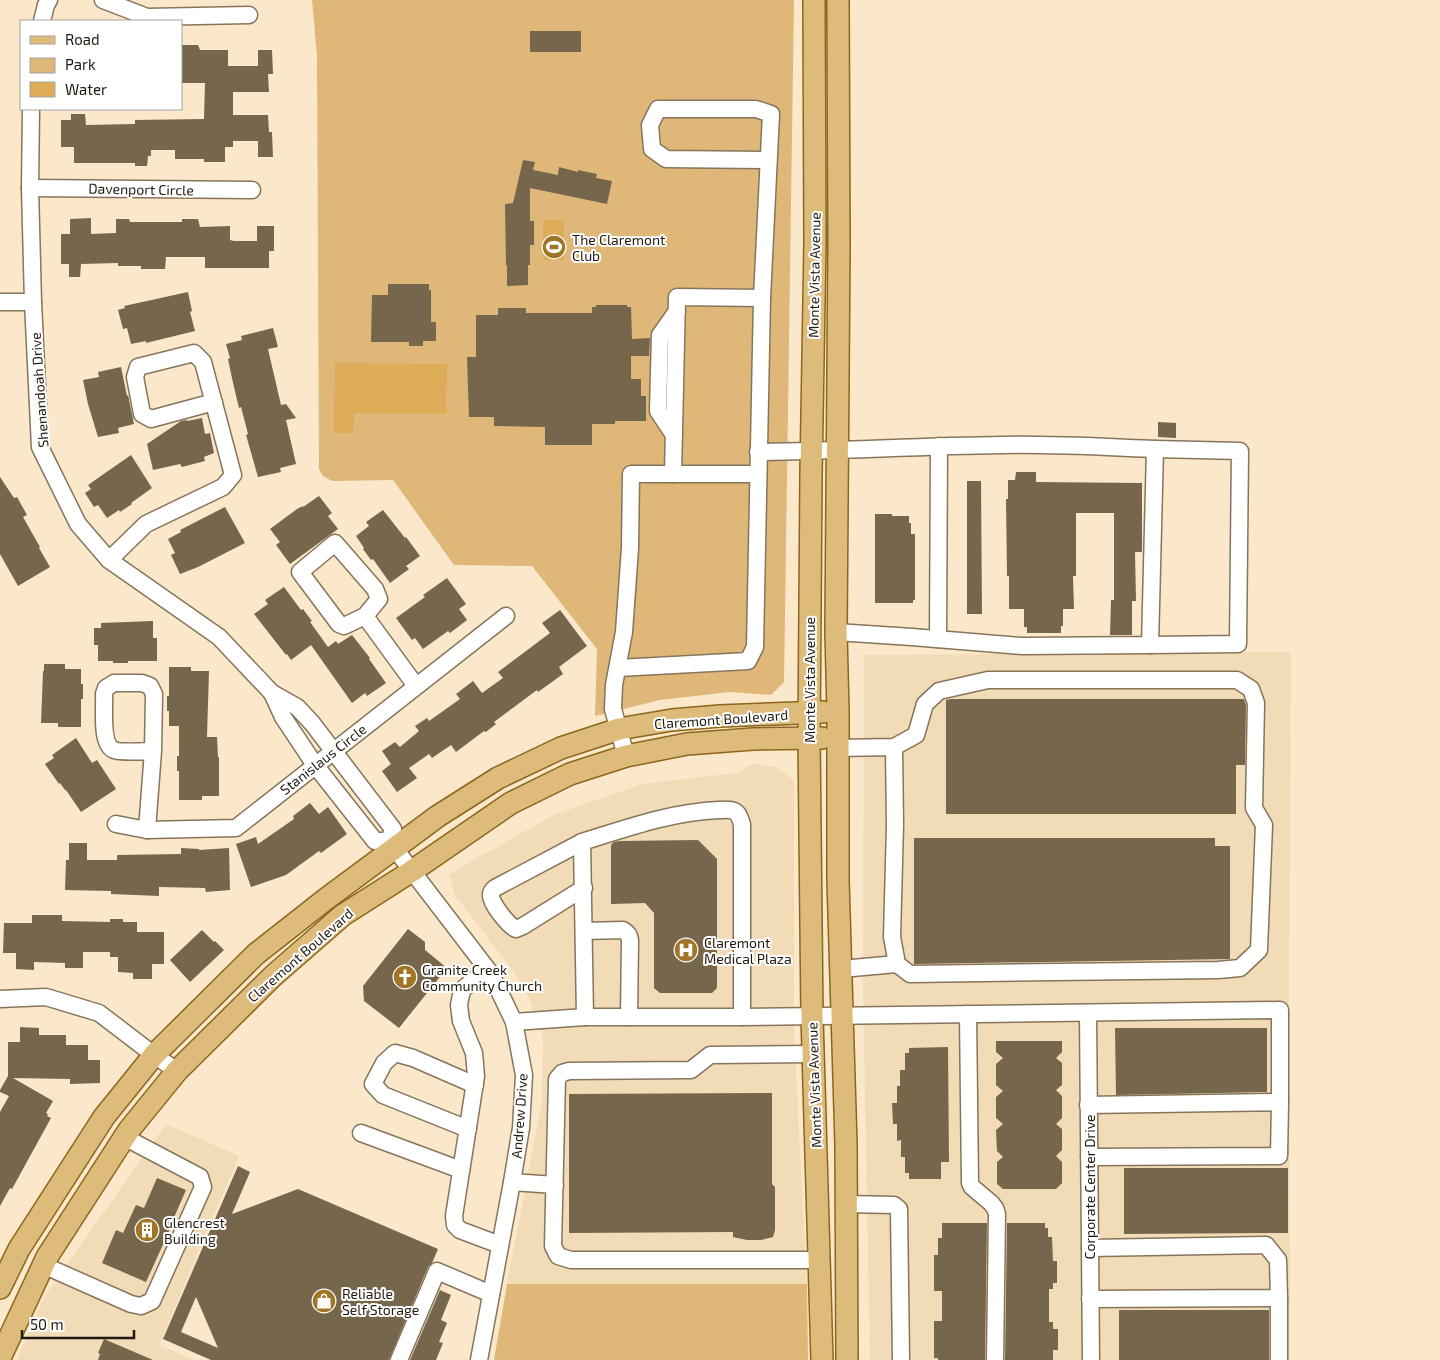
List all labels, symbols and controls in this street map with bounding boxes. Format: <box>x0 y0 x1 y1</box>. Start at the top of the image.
legend <box>20 20 182 110</box>
text: Road <box>65 30 100 48</box>
text: Park <box>65 55 96 73</box>
text: Water <box>65 80 107 98</box>
street label: Davenport Circle <box>88 180 194 198</box>
street label: Monte Vista Avenue <box>804 212 824 338</box>
place label: The Claremont Club <box>572 231 665 264</box>
sports icon: The Claremont Club <box>541 234 567 260</box>
street label: Shenandoah Drive <box>26 332 52 448</box>
street label: Monte Vista Avenue <box>801 617 818 743</box>
street label: Claremont Boulevard <box>653 706 789 732</box>
street label: Stanislaus Circle <box>276 720 370 798</box>
street label: Claremont Boulevard <box>244 905 356 1005</box>
place label: Claremont Medical Plaza <box>704 934 792 967</box>
hospital icon: Claremont Medical Plaza <box>673 937 699 963</box>
place label: Granite Creek Community Church <box>422 961 542 994</box>
church icon: Granite Creek Community Church <box>392 964 418 990</box>
street label: Monte Vista Avenue <box>803 1022 825 1148</box>
street label: Andrew Drive <box>508 1073 530 1159</box>
street label: Corporate Center Drive <box>1081 1114 1098 1260</box>
place label: Glencrest Building <box>164 1214 225 1247</box>
building icon: Glencrest Building <box>134 1217 160 1243</box>
place label: Reliable Self Storage <box>342 1285 419 1318</box>
shop icon: Reliable Self Storage <box>311 1288 337 1314</box>
scale bar <box>22 1308 135 1340</box>
text: 50 m <box>30 1315 64 1333</box>

